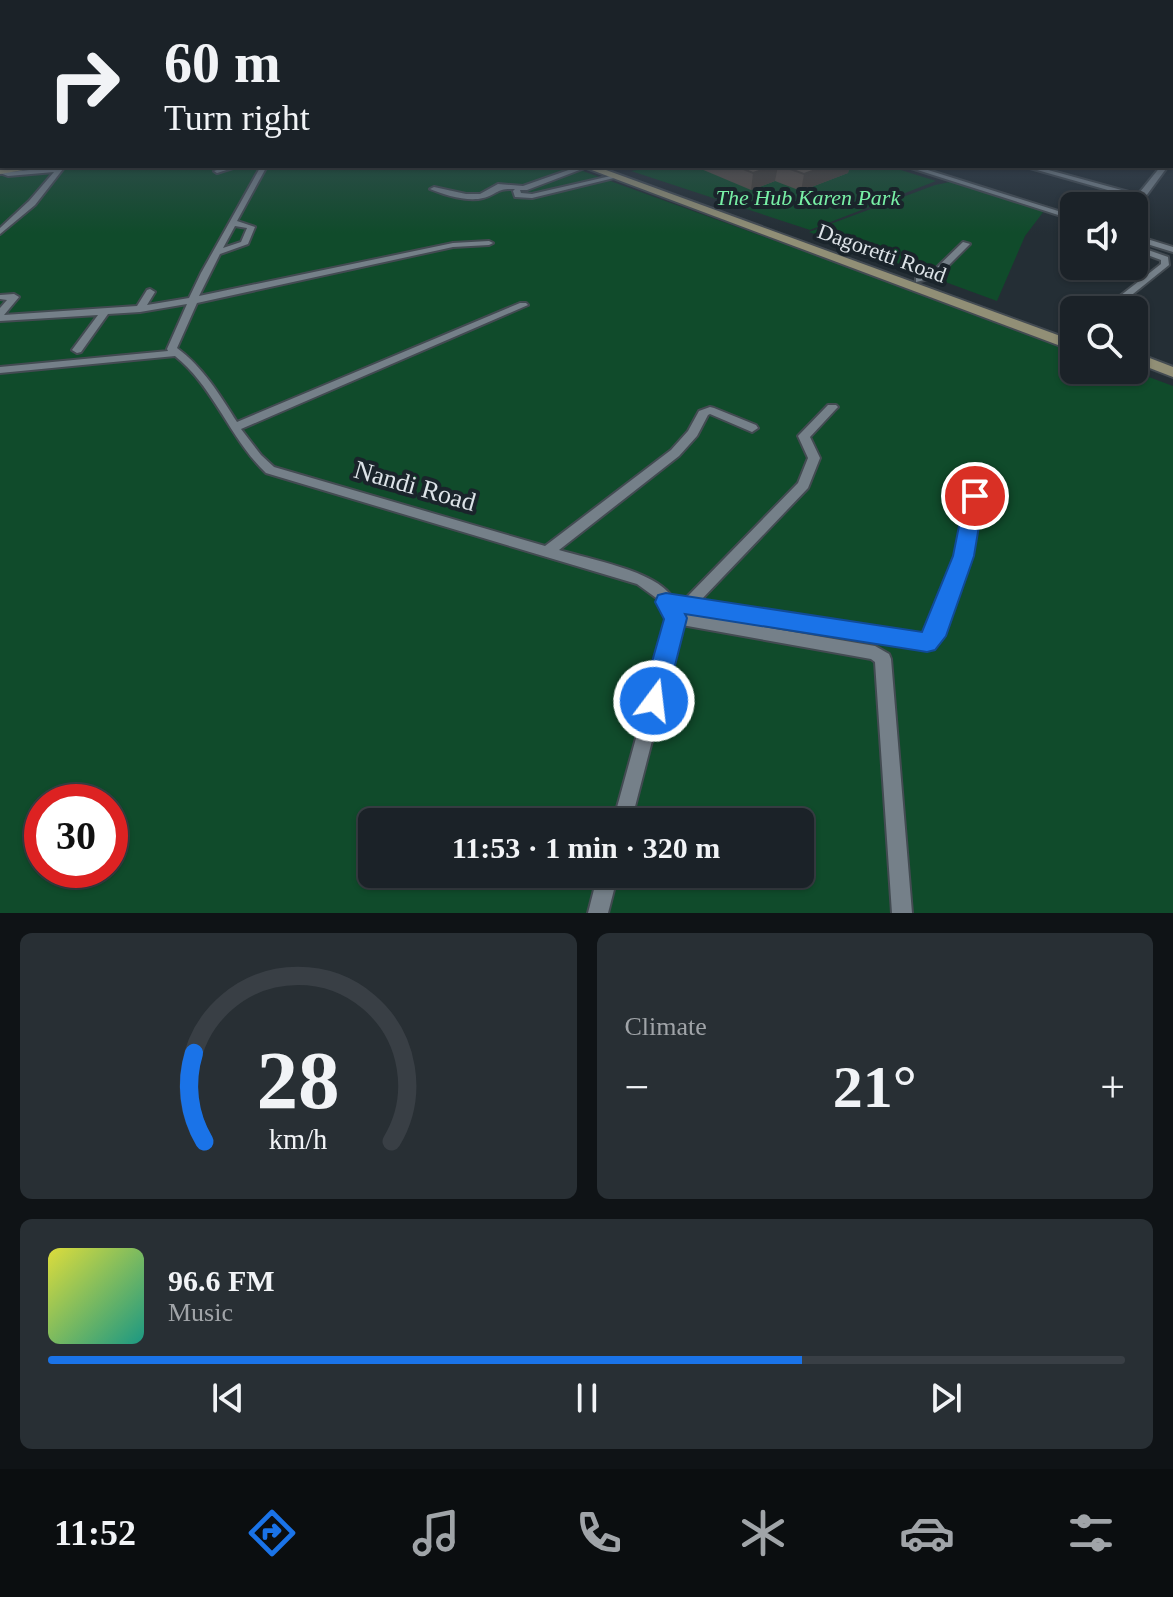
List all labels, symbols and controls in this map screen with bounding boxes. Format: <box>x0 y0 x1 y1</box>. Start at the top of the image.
icon: right <box>32 32 136 136</box>
text: 60 m <box>164 32 281 94</box>
text: Turn right <box>164 98 310 138</box>
park label: The Hub Karen Park <box>716 185 901 210</box>
map controls <box>1060 192 1148 384</box>
button: sound <box>1060 192 1148 280</box>
street label: Dagoretti Road <box>814 218 950 288</box>
button: search <box>1060 296 1148 384</box>
street label: Nandi Road <box>351 455 479 517</box>
pin <box>941 462 1009 530</box>
icon: arrive <box>953 474 997 518</box>
position arrow <box>612 659 696 743</box>
speed limit sign: 30 <box>24 784 128 888</box>
text: 11:53 · 1 min · 320 m <box>452 831 720 864</box>
text: Climate <box>625 1012 707 1041</box>
text: 28 <box>257 1034 340 1126</box>
text: 21° <box>833 1054 917 1120</box>
text: − <box>625 1063 649 1112</box>
text: + <box>1100 1063 1125 1112</box>
text: km/h <box>269 1124 328 1155</box>
text: 96.6 FM <box>168 1264 275 1297</box>
text: Music <box>168 1298 233 1327</box>
icon: previous <box>206 1376 250 1420</box>
icon: pause <box>565 1376 609 1420</box>
icon: next <box>924 1376 968 1420</box>
icon: directions <box>244 1505 300 1561</box>
icon: music <box>408 1505 464 1561</box>
icon: phone <box>571 1505 627 1561</box>
icon: climate <box>735 1505 791 1561</box>
icon: car <box>899 1505 955 1561</box>
icon: filters <box>1063 1505 1119 1561</box>
text: 11:52 <box>54 1513 136 1553</box>

